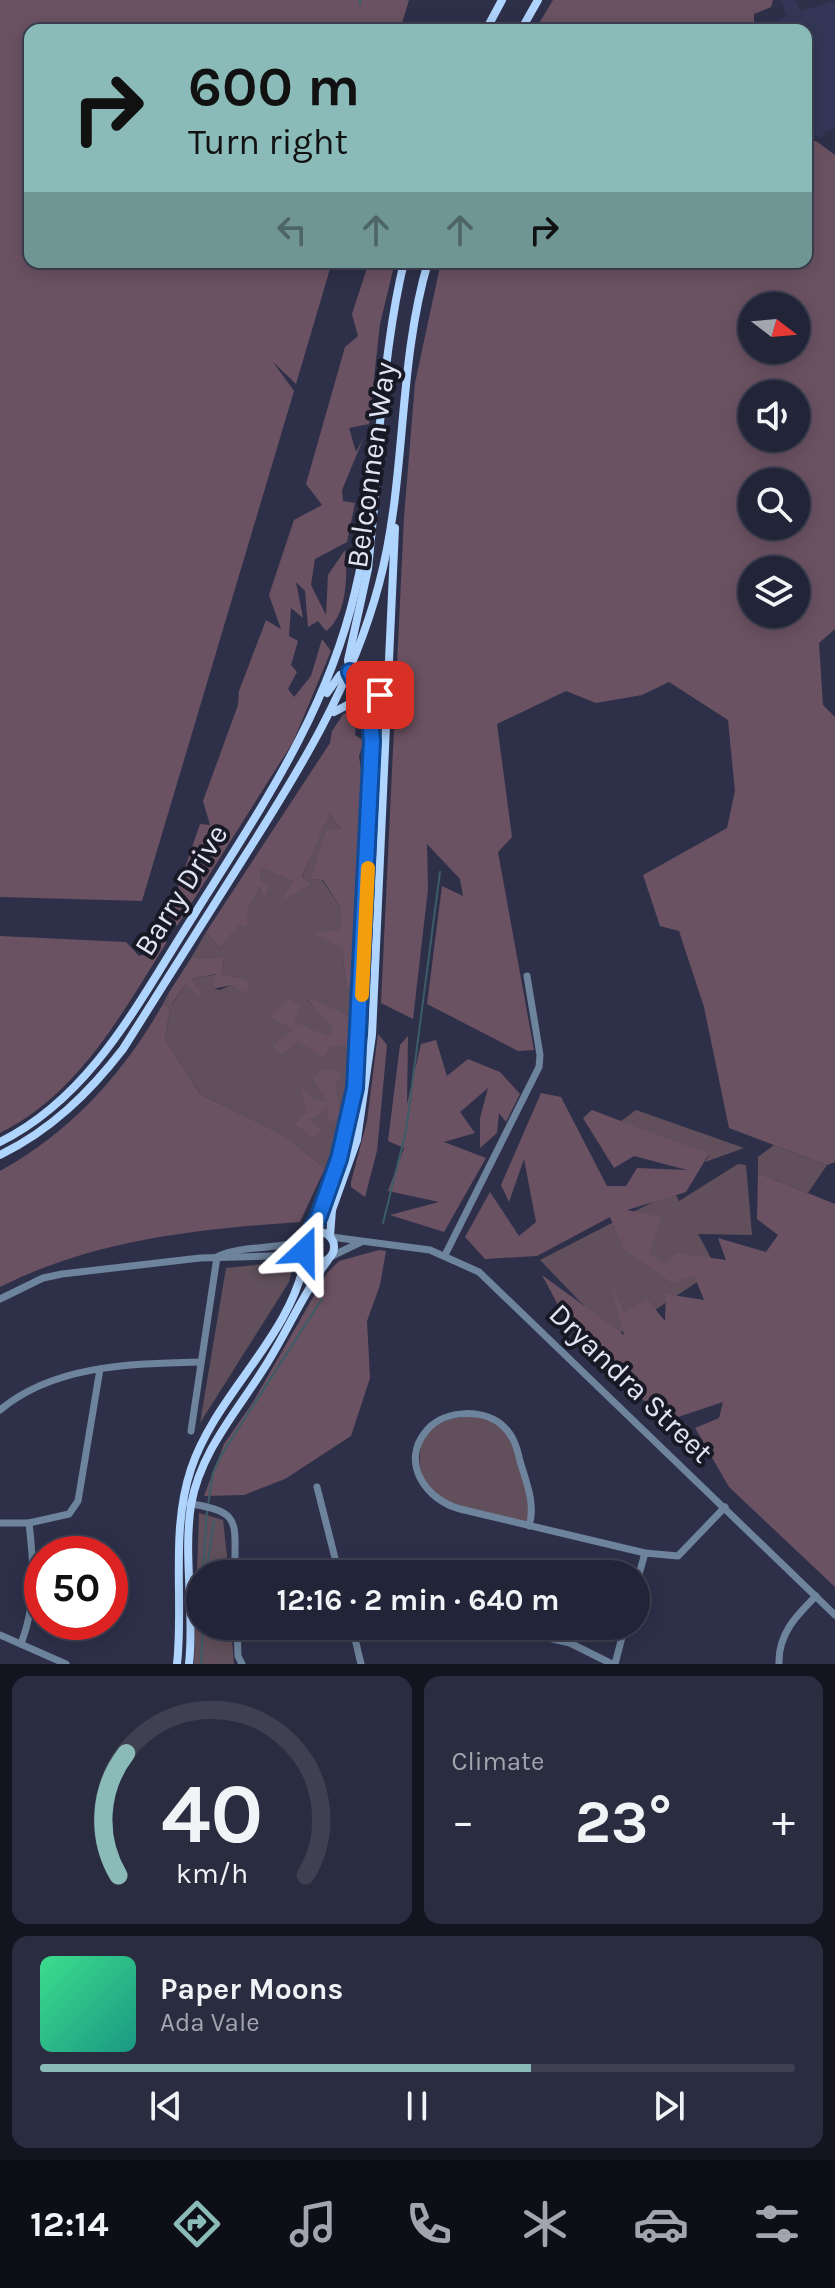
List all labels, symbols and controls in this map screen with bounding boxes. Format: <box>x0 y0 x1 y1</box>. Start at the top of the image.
text: 600 m <box>188 54 360 119</box>
icon: right <box>56 56 160 160</box>
text: Turn right <box>188 121 348 163</box>
icon: left <box>270 208 314 252</box>
icon: ahead <box>354 208 398 252</box>
icon: ahead <box>438 208 482 252</box>
icon: right <box>522 208 566 252</box>
north arrow <box>738 292 810 364</box>
map controls <box>738 292 810 628</box>
street label: Belconnen Way <box>339 360 403 570</box>
button: sound <box>738 380 810 452</box>
button: search <box>738 468 810 540</box>
button: layers <box>738 556 810 628</box>
pin <box>346 661 414 729</box>
icon: arrive <box>358 673 402 717</box>
street label: Barry Drive <box>127 818 235 962</box>
position arrow <box>262 1209 346 1293</box>
street label: Dryandra Street <box>542 1296 720 1470</box>
speed limit sign: 50 <box>24 1536 128 1640</box>
text: 12:16 · 2 min · 640 m <box>277 1582 559 1618</box>
text: Climate <box>452 1746 544 1777</box>
text: 40 <box>161 1766 263 1863</box>
text: 23° <box>575 1787 672 1857</box>
text: − <box>452 1796 475 1847</box>
text: + <box>772 1796 795 1847</box>
text: km/h <box>176 1857 248 1890</box>
text: Paper Moons <box>160 1971 343 2007</box>
text: Ada Vale <box>160 2007 260 2038</box>
icon: previous <box>144 2084 188 2128</box>
icon: pause <box>395 2084 439 2128</box>
icon: next <box>647 2084 691 2128</box>
icon: directions <box>169 2196 225 2252</box>
icon: music <box>285 2196 341 2252</box>
icon: phone <box>401 2196 457 2252</box>
icon: climate <box>517 2196 573 2252</box>
icon: car <box>633 2196 689 2252</box>
icon: filters <box>749 2196 805 2252</box>
text: 12:14 <box>30 2203 109 2245</box>

